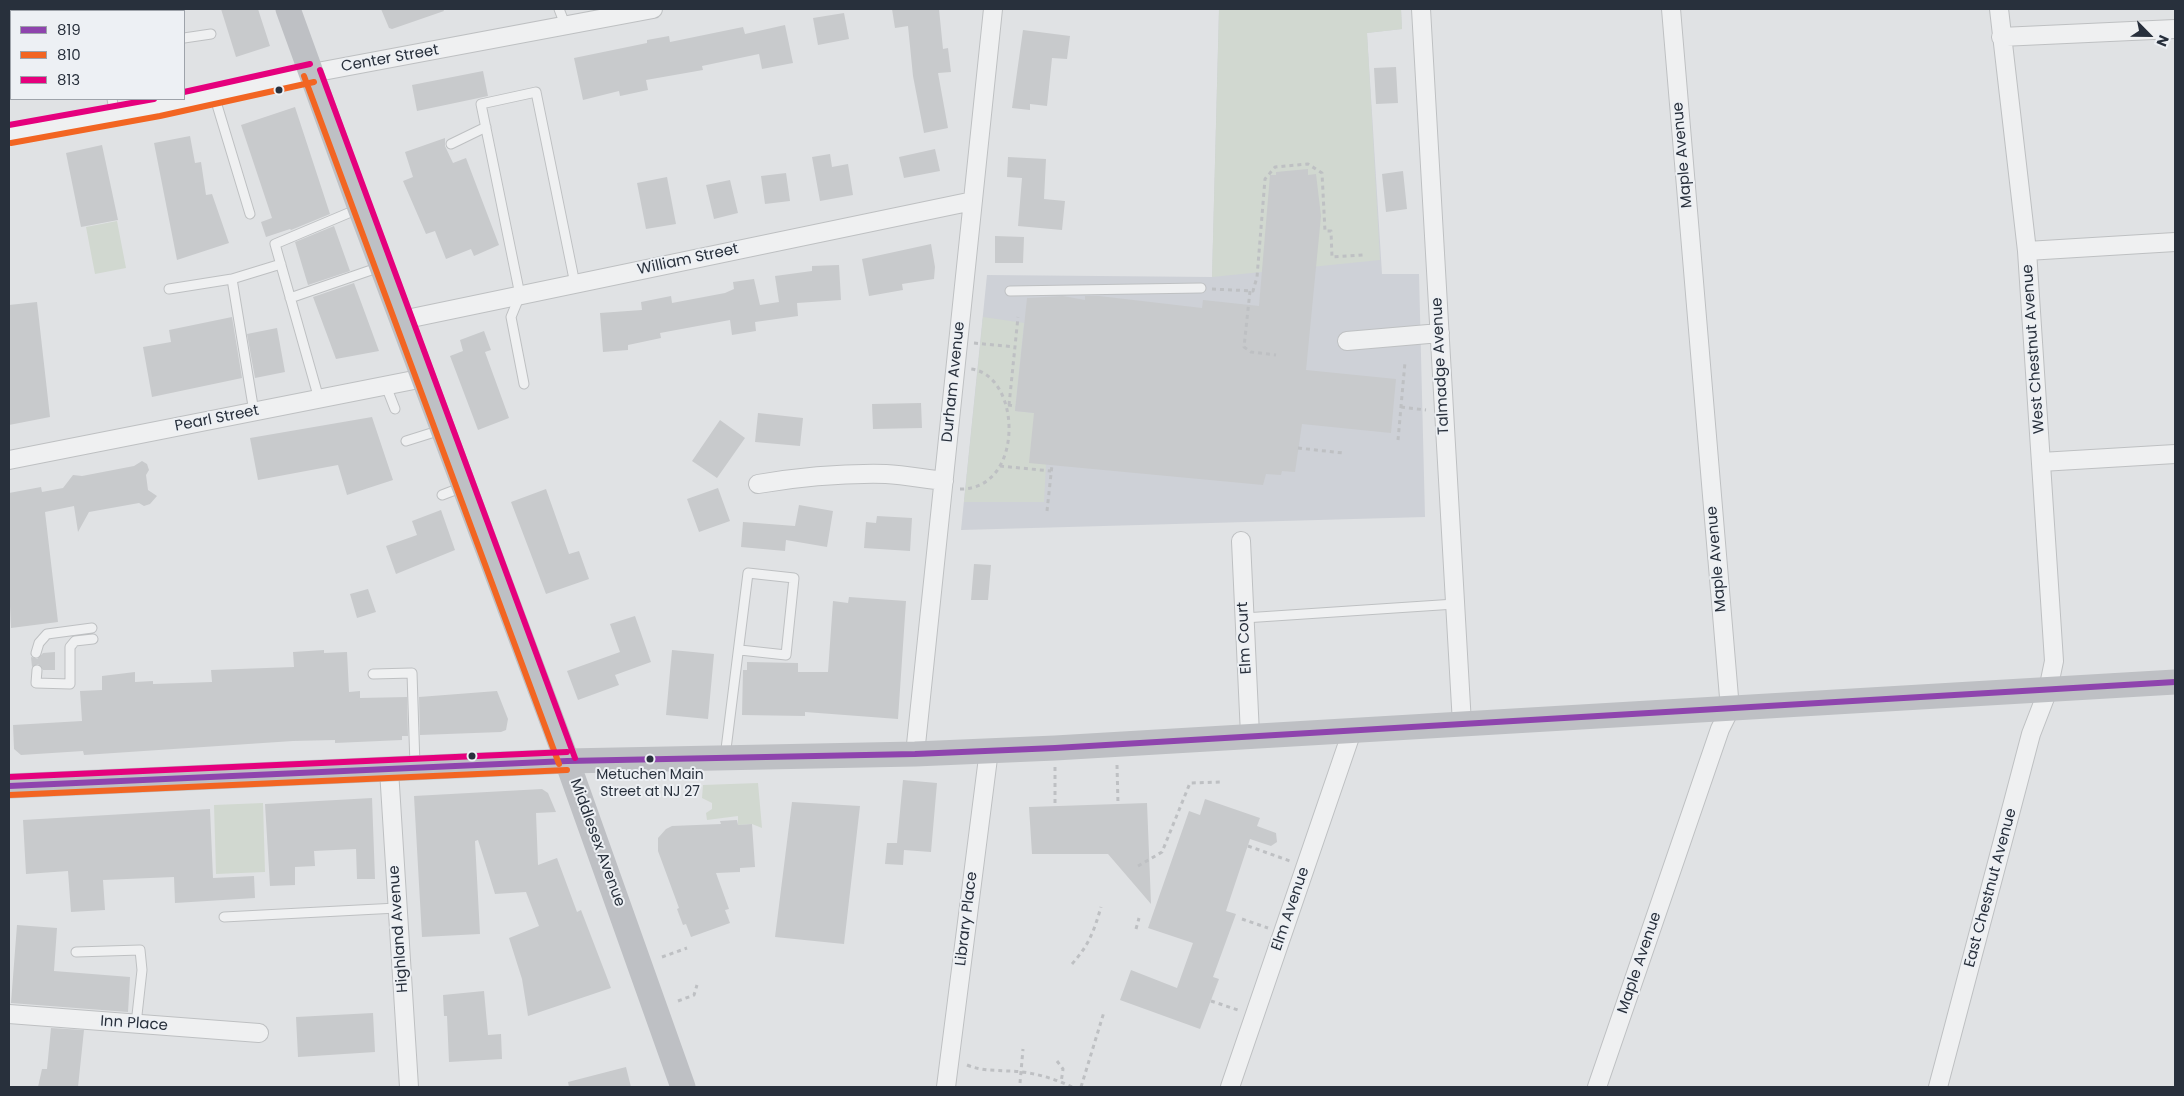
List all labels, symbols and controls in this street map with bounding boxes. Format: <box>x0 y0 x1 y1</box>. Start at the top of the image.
legend <box>10 10 185 100</box>
north arrow <box>2124 10 2174 60</box>
text: 819 <box>57 19 81 40</box>
text: N <box>2152 32 2174 50</box>
street label: Center Street <box>340 42 440 76</box>
text: 810 <box>57 44 81 65</box>
text: 813 <box>57 69 80 90</box>
unlabelled marker <box>274 85 284 95</box>
street label: Maple Avenue <box>1669 101 1697 209</box>
street label: William Street <box>636 240 740 280</box>
street label: West Chestnut Avenue <box>2019 264 2049 434</box>
street label: Talmadge Avenue <box>1428 297 1454 435</box>
street label: Durham Avenue <box>939 321 969 443</box>
street label: Pearl Street <box>173 402 261 436</box>
street label: Maple Avenue <box>1703 505 1731 613</box>
street label: Elm Court <box>1234 601 1256 675</box>
unlabelled marker <box>467 751 477 761</box>
marker: Metuchen Main Street at NJ 27 <box>645 754 655 764</box>
place label: Metuchen Main Street at NJ 27 <box>596 767 704 800</box>
street label: Middlesex Avenue <box>566 777 628 909</box>
street label: East Chestnut Avenue <box>1961 807 2021 969</box>
street label: Highland Avenue <box>386 865 412 993</box>
street label: Elm Avenue <box>1268 865 1314 953</box>
street label: Library Place <box>952 871 982 967</box>
street label: Maple Avenue <box>1614 910 1666 1016</box>
street label: Inn Place <box>100 1013 168 1035</box>

